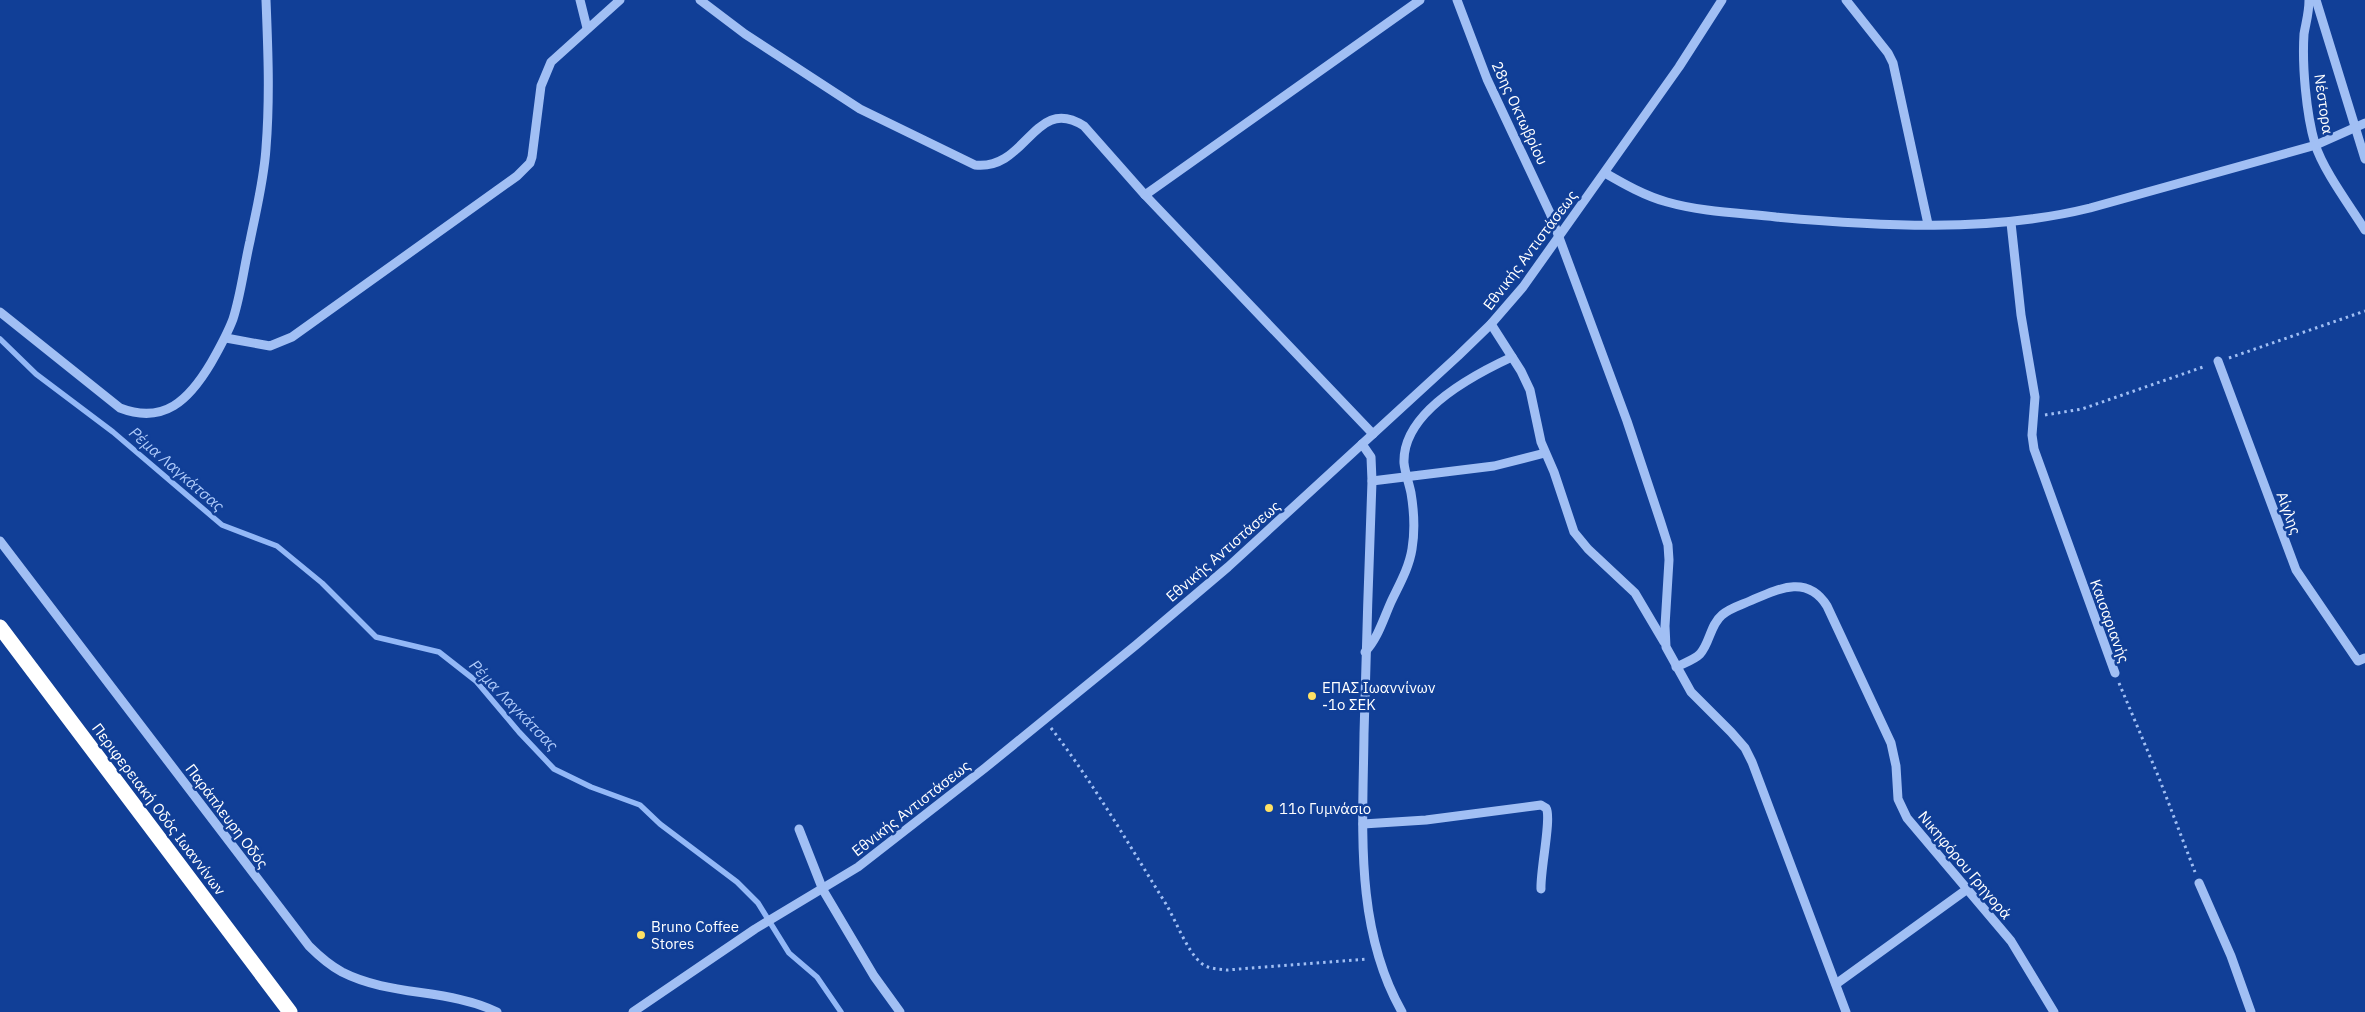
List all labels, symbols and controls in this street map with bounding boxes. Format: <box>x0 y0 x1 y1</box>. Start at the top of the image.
street label: 28ης Οκτωβρίου <box>1488 58 1552 168</box>
street label: Νέστορα <box>2310 73 2338 136</box>
street label: Εθνικής Αντιστάσεως <box>1479 186 1581 314</box>
water label: Ρέμα Λαγκάτσας <box>125 422 229 516</box>
street label: Αίγλης <box>2272 489 2306 537</box>
street label: Εθνικής Αντιστάσεως <box>1162 496 1284 606</box>
street label: Καισαριανής <box>2086 577 2134 665</box>
water label: Ρέμα Λαγκάτσας <box>465 655 563 755</box>
place label: ΕΠΑΣ Ιωαννίνων -1ο ΣΕΚ <box>1322 678 1436 714</box>
marker: ΕΠΑΣ Ιωαννίνων -1ο ΣΕΚ <box>1306 690 1318 702</box>
street label: Περιφερειακή Οδός Ιωαννίνων <box>88 719 230 899</box>
street label: Εθνικής Αντιστάσεως <box>848 756 974 860</box>
street label: Παράπλευρη Οδός <box>181 760 273 872</box>
place label: 11o Γυμνάσιο <box>1279 799 1371 818</box>
marker: 11o Γυμνάσιο <box>1263 802 1275 814</box>
street label: Νικηφόρου Γρηγορά <box>1914 807 2016 923</box>
place label: Bruno Coffee Stores <box>651 917 739 953</box>
marker: Bruno Coffee Stores <box>635 929 647 941</box>

